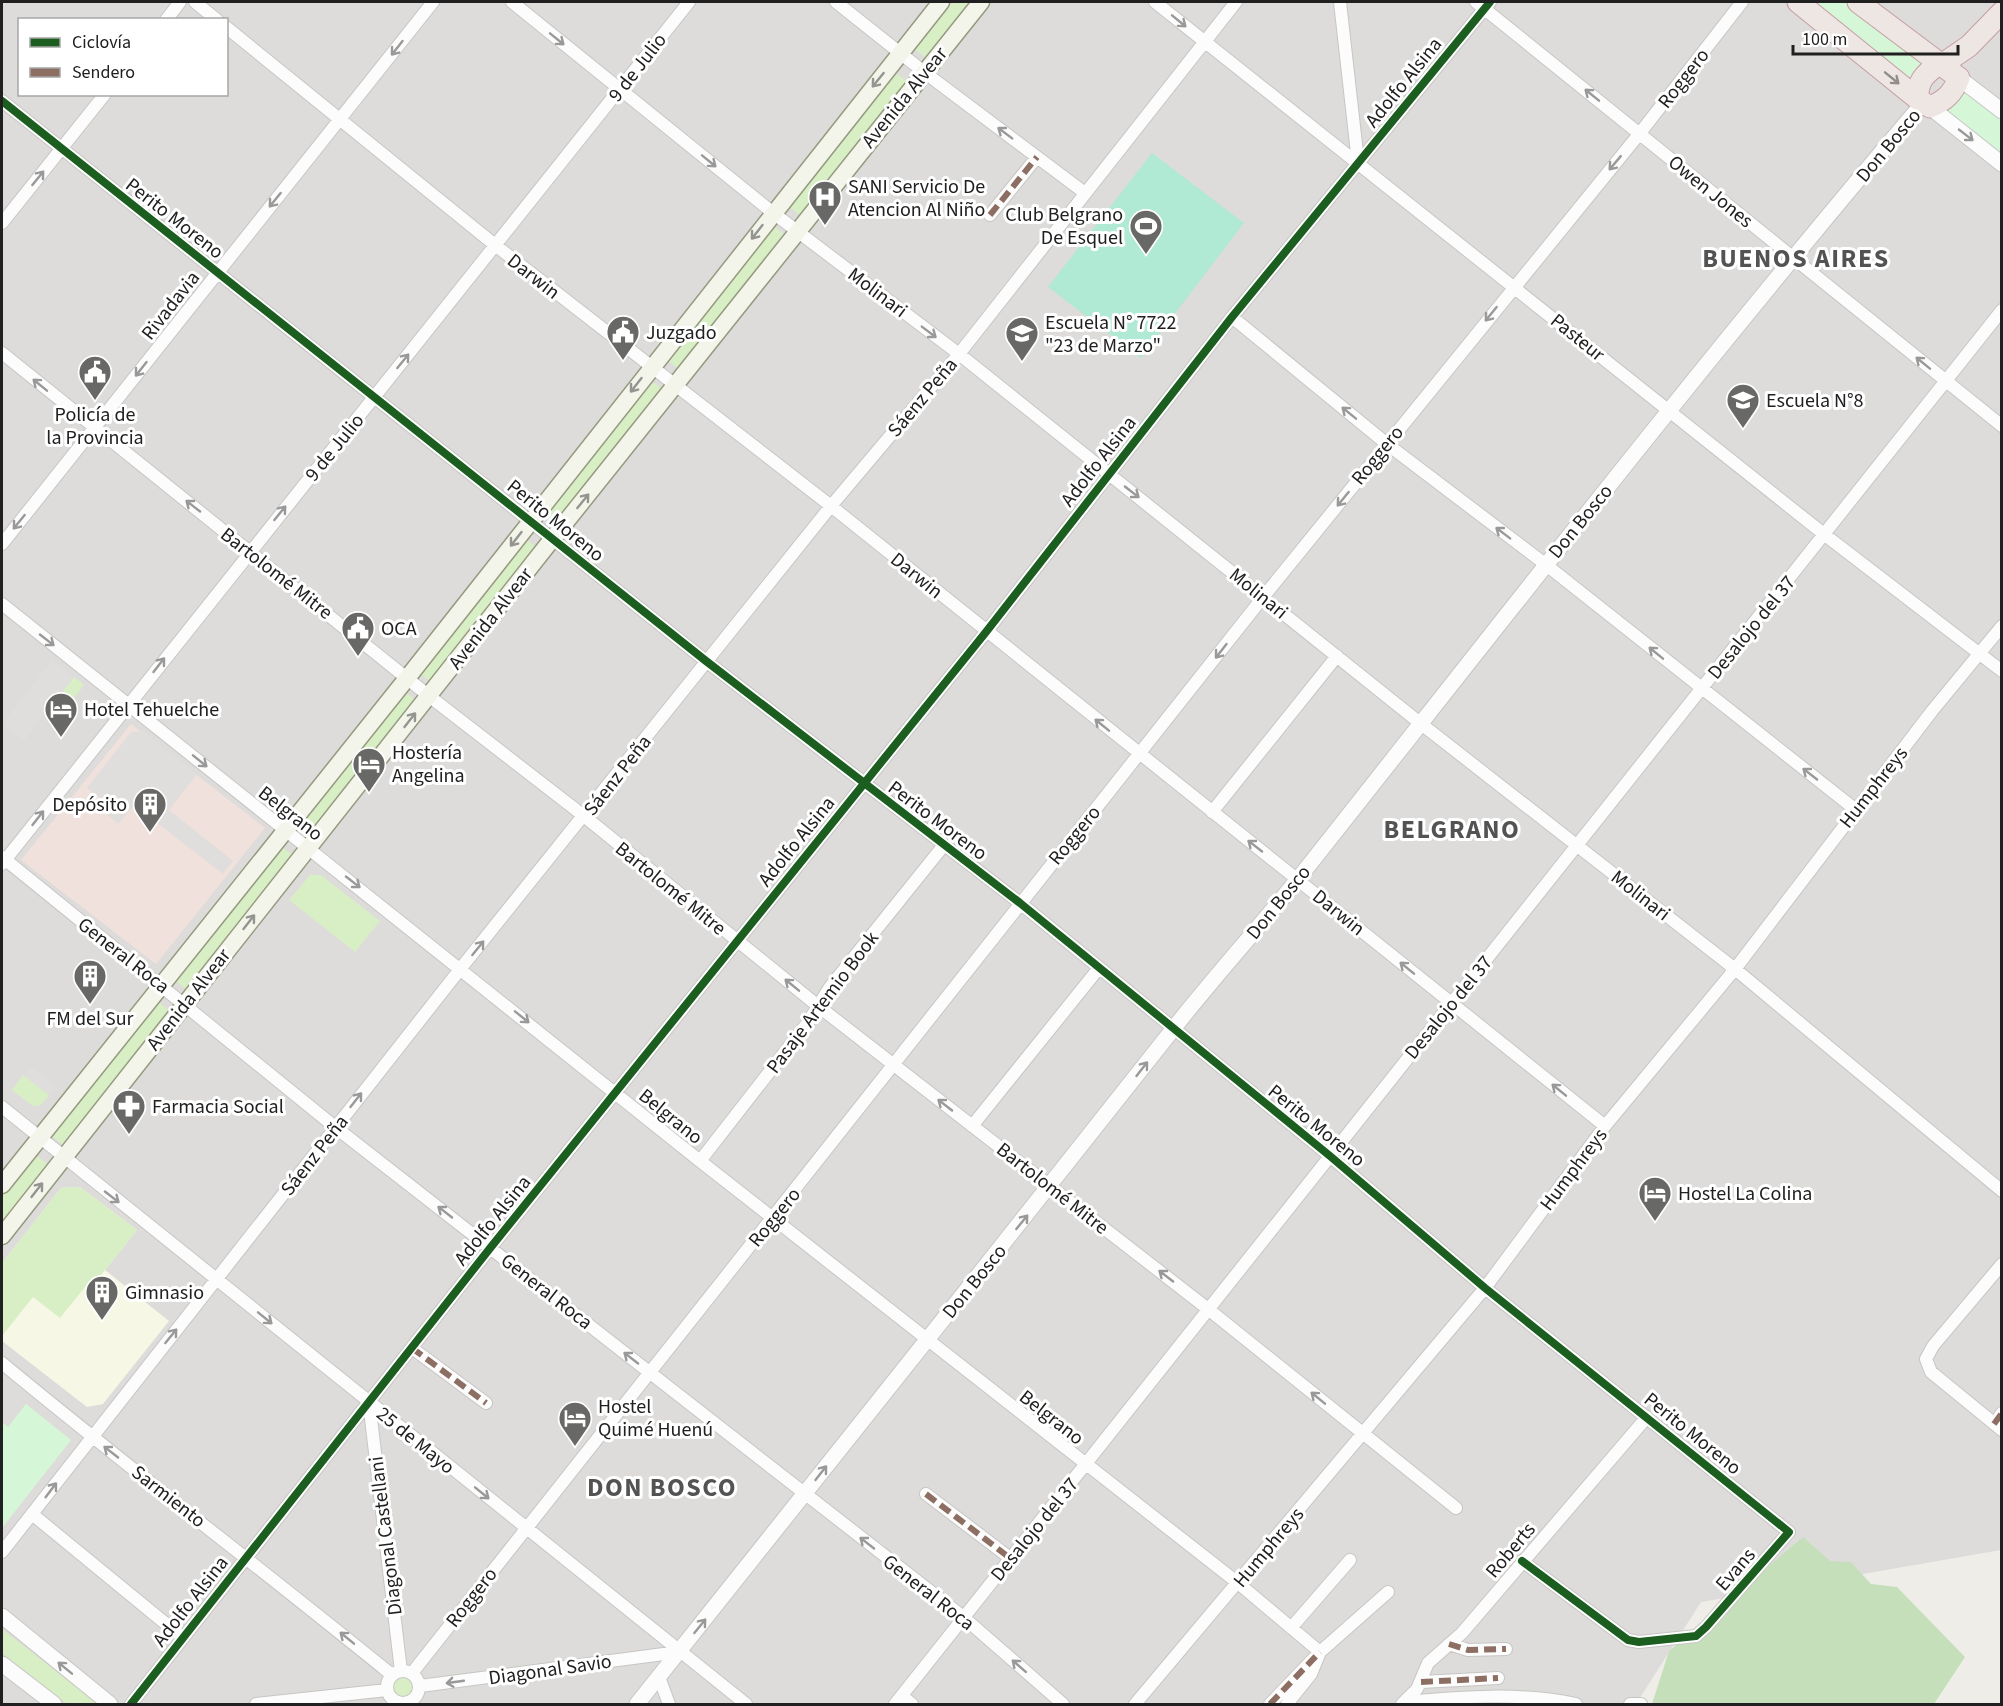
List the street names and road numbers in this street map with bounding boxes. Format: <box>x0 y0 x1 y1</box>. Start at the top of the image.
street label: 9 de Julio <box>602 27 674 108</box>
street label: Adolfo Alsina <box>1359 32 1449 134</box>
street label: Avenida Alvear <box>855 41 954 154</box>
street label: Roggero <box>1651 43 1716 115</box>
street label: Don Bosco <box>1850 103 1928 189</box>
street label: Owen Jones <box>1662 149 1759 235</box>
street label: Perito Moreno <box>119 171 229 266</box>
street label: Darwin <box>501 247 566 306</box>
street label: Molinari <box>842 261 913 325</box>
street label: Rivadavia <box>135 265 207 346</box>
street label: Pasteur <box>1544 307 1611 368</box>
street label: Sáenz Peña <box>881 352 964 443</box>
street label: 9 de Julio <box>299 408 371 488</box>
street label: Adolfo Alsina <box>1054 410 1143 513</box>
street label: Roggero <box>1345 420 1411 491</box>
street label: Perito Moreno <box>501 473 610 569</box>
street label: Don Bosco <box>1542 478 1620 565</box>
street label: Bartolomé Mitre <box>214 521 338 627</box>
street label: Darwin <box>884 546 948 606</box>
street label: Molinari <box>1223 561 1294 626</box>
street label: Avenida Alvear <box>442 562 540 676</box>
street label: Desalojo del 37 <box>1701 570 1802 686</box>
street label: Sáenz Peña <box>577 729 658 822</box>
street label: Humphreys <box>1833 741 1915 834</box>
street label: Perito Moreno <box>882 774 993 867</box>
street label: Belgrano <box>252 780 329 848</box>
street label: Adolfo Alsina <box>752 791 842 893</box>
street label: Roggero <box>1042 800 1108 871</box>
street label: Bartolomé Mitre <box>609 835 732 942</box>
street label: Don Bosco <box>1240 859 1318 946</box>
street label: Molinari <box>1605 864 1676 928</box>
street label: Darwin <box>1306 883 1370 943</box>
street label: General Roca <box>72 911 175 1001</box>
street label: Pasaje Artemio Book <box>760 926 886 1080</box>
street label: Avenida Alvear <box>140 943 238 1057</box>
street label: Desalojo del 37 <box>1398 950 1499 1066</box>
street label: Perito Moreno <box>1262 1078 1371 1174</box>
street label: Belgrano <box>632 1082 708 1151</box>
street label: Sáenz Peña <box>274 1109 355 1202</box>
street label: Humphreys <box>1533 1122 1614 1217</box>
street label: Bartolomé Mitre <box>990 1136 1114 1242</box>
street label: Adolfo Alsina <box>448 1170 538 1272</box>
street label: Roggero <box>742 1182 808 1253</box>
street label: Don Bosco <box>936 1238 1014 1325</box>
street label: General Roca <box>495 1247 598 1337</box>
street label: Belgrano <box>1013 1384 1090 1452</box>
street label: Perito Moreno <box>1638 1386 1747 1482</box>
street label: 25 de Mayo <box>370 1400 461 1481</box>
street label: Diagonal Castellani <box>362 1455 410 1617</box>
street label: Sarmiento <box>125 1459 211 1535</box>
street label: Desalojo del 37 <box>984 1472 1085 1588</box>
street label: Humphreys <box>1227 1502 1311 1594</box>
street label: Roberts <box>1479 1517 1542 1584</box>
street label: Evans <box>1709 1542 1762 1597</box>
street label: General Roca <box>877 1548 980 1638</box>
street label: Adolfo Alsina <box>146 1550 235 1653</box>
street label: Roggero <box>439 1562 504 1634</box>
street label: Diagonal Savio <box>487 1648 613 1692</box>

